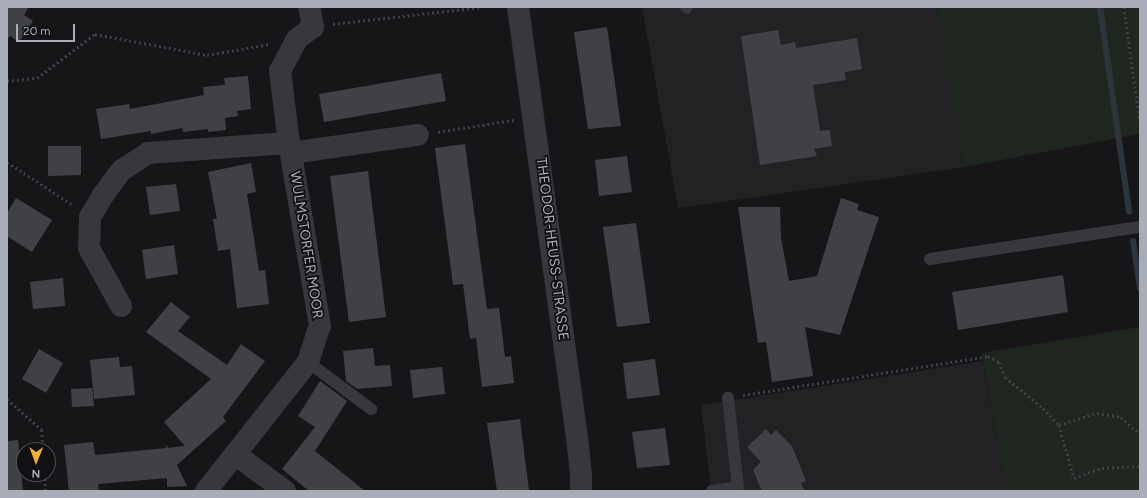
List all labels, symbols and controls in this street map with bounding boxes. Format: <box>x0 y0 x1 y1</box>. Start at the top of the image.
scale bar <box>18 16 77 42</box>
text: 20 m <box>23 24 51 38</box>
street label: THEODOR-HEUSS-STRASSE <box>532 157 572 341</box>
street label: WULMSTORFER MOOR <box>286 170 326 320</box>
north arrow <box>16 442 56 482</box>
text: N <box>31 467 40 480</box>

